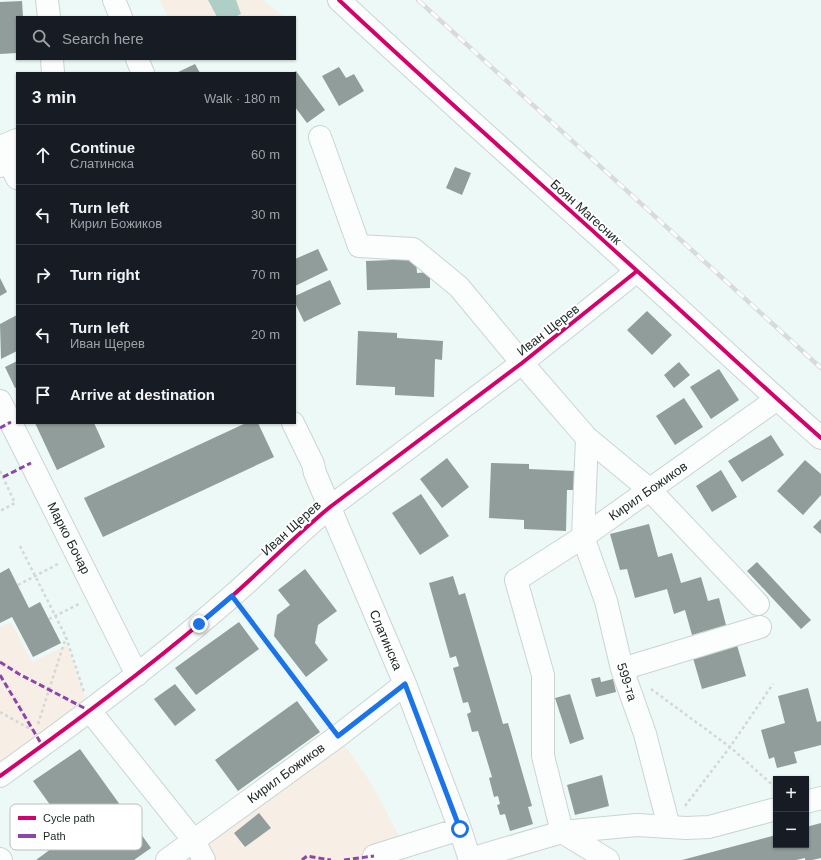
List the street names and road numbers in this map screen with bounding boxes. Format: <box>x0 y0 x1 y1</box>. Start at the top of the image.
street label: Боян Магесник <box>547 176 625 248</box>
street label: Иван Щерев <box>514 301 582 359</box>
street label: Кирил Божиков <box>606 458 690 524</box>
street label: Иван Щерев <box>258 497 324 559</box>
street label: Марко Бочар <box>44 499 94 577</box>
street label: Слатинска <box>367 608 406 673</box>
street label: 599-та <box>614 661 640 704</box>
street label: Кирил Божиков <box>244 740 328 806</box>

